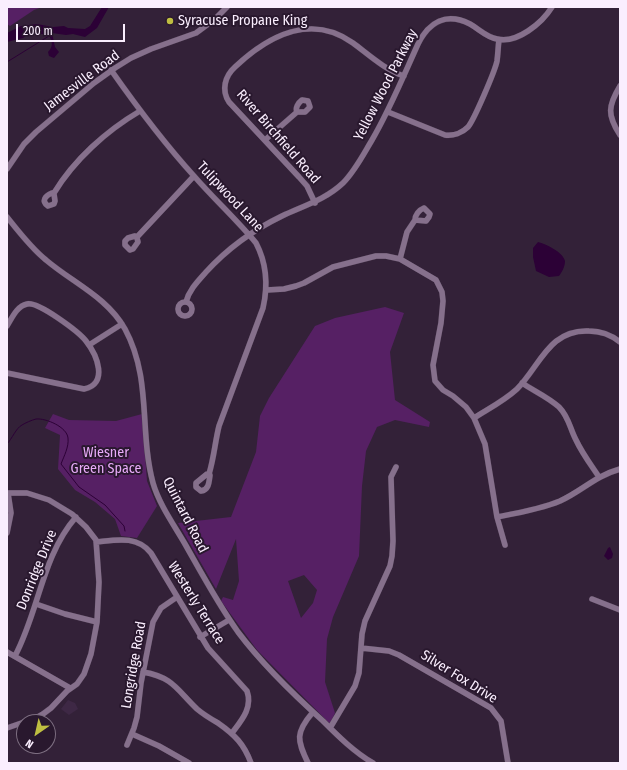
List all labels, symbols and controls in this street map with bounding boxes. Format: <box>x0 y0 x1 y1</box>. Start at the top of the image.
place label: Syracuse Propane King <box>178 13 307 29</box>
scale bar <box>18 16 127 42</box>
marker: Syracuse Propane King <box>165 16 175 26</box>
text: 200 m <box>23 24 53 38</box>
street label: Yellow Wood Parkway <box>351 26 421 144</box>
street label: Jamesville Road <box>41 47 123 115</box>
street label: River Birchfield Road <box>233 87 323 187</box>
street label: Tulipwood Lane <box>193 158 267 236</box>
park label: Wiesner Green Space <box>71 445 141 478</box>
street label: Quintard Road <box>159 474 211 556</box>
street label: Donridge Drive <box>13 527 61 613</box>
street label: Westerly Terrace <box>164 559 228 647</box>
street label: Longridge Road <box>118 620 150 710</box>
street label: Silver Fox Drive <box>418 647 500 707</box>
north arrow <box>16 714 56 754</box>
text: N <box>23 736 36 751</box>

